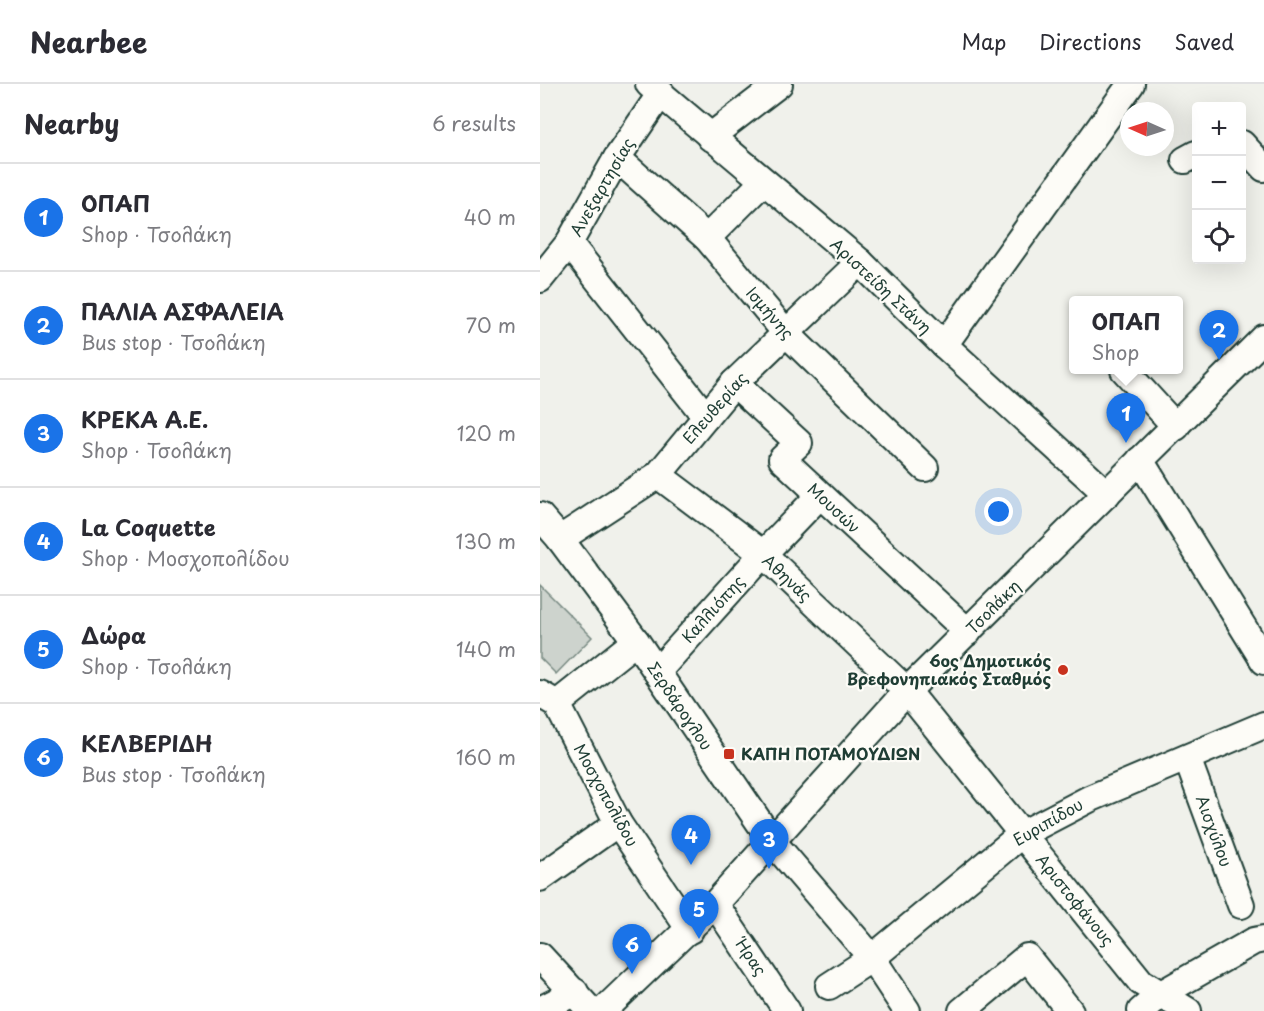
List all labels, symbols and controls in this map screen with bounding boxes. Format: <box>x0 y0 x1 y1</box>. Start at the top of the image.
text: Nearbee <box>30 20 147 63</box>
text: Map <box>961 25 1006 57</box>
text: Directions <box>1039 25 1141 57</box>
text: Saved <box>1174 25 1234 57</box>
north arrow <box>1120 102 1174 156</box>
map controls <box>1192 102 1246 264</box>
button: + <box>1192 102 1246 156</box>
text: Nearby <box>24 104 119 143</box>
text: 6 results <box>432 108 516 138</box>
street label: Ανεξαρτησίας <box>563 133 639 240</box>
button: − <box>1192 156 1246 210</box>
text: ΟΠΑΠ <box>81 186 150 219</box>
text: 1 <box>39 202 48 232</box>
text: 40 m <box>464 202 516 232</box>
button: locate <box>1192 210 1246 264</box>
text: Shop · Τσολάκη <box>81 219 232 249</box>
street label: Αριστείδη Στάνη <box>826 232 938 339</box>
street label: Ισμήνης <box>741 281 800 344</box>
text: ΠΑΛΙΑ ΑΣΦΑΛΕΙΑ <box>81 294 284 327</box>
popup <box>1069 296 1183 374</box>
text: ΟΠΑΠ <box>1091 304 1161 337</box>
text: 2 <box>36 310 51 340</box>
text: 70 m <box>466 310 516 340</box>
pin: 2 <box>1200 310 1238 360</box>
text: Bus stop · Τσολάκη <box>81 327 266 357</box>
text: Shop <box>1091 337 1139 367</box>
street label: Ελευθερίας <box>676 366 752 449</box>
pin: 1 <box>1106 394 1146 443</box>
text: ΚΡΕΚΑ Α.Ε. <box>81 402 208 435</box>
text: 3 <box>37 418 50 448</box>
text: 120 m <box>457 418 516 448</box>
text: Shop · Τσολάκη <box>81 435 232 465</box>
street label: Μουσών <box>803 477 866 538</box>
your location <box>984 497 1013 526</box>
text: La Coquette <box>81 510 216 543</box>
text: 4 <box>37 526 50 556</box>
text: 130 m <box>456 526 516 556</box>
text: Shop · Μοσχοπολίδου <box>81 543 290 573</box>
street label: Αθηνάς <box>758 548 818 606</box>
street label: Καλλιόπης <box>675 569 749 648</box>
street label: Τσολάκη <box>960 574 1025 639</box>
text: Δώρα <box>81 618 146 651</box>
text: 5 <box>37 634 50 664</box>
text: 140 m <box>456 634 516 664</box>
place label: 6ος Δημοτικός Βρεφονηπιακός Σταθμός <box>847 648 1051 690</box>
text: Shop · Τσολάκη <box>81 651 232 681</box>
street label: Σερδάρογλου <box>642 657 719 754</box>
marker: 6ος Δημοτικός Βρεφονηπιακός Σταθμός <box>1056 663 1070 677</box>
text: ΚΕΛΒΕΡΙΔΗ <box>81 726 213 759</box>
street label: Μοσχοπολίδου <box>569 739 645 850</box>
place label: ΚΑΠΗ ΠΟΤΑΜΟΥΔΙΩΝ <box>741 741 920 765</box>
text: 6 <box>36 742 51 772</box>
text: 160 m <box>456 742 516 772</box>
marker: ΚΑΠΗ ΠΟΤΑΜΟΥΔΙΩΝ <box>722 747 736 761</box>
text: Bus stop · Τσολάκη <box>81 759 266 789</box>
street label: Ευριπίδου <box>1008 791 1087 851</box>
street label: Αισχύλου <box>1191 792 1239 870</box>
pin: 4 <box>672 816 710 865</box>
pin: 3 <box>750 820 788 869</box>
street label: Αριστοφάνους <box>1031 848 1120 951</box>
pin: 5 <box>680 890 718 939</box>
pin: 6 <box>612 924 652 974</box>
street label: Ήρας <box>729 931 773 980</box>

